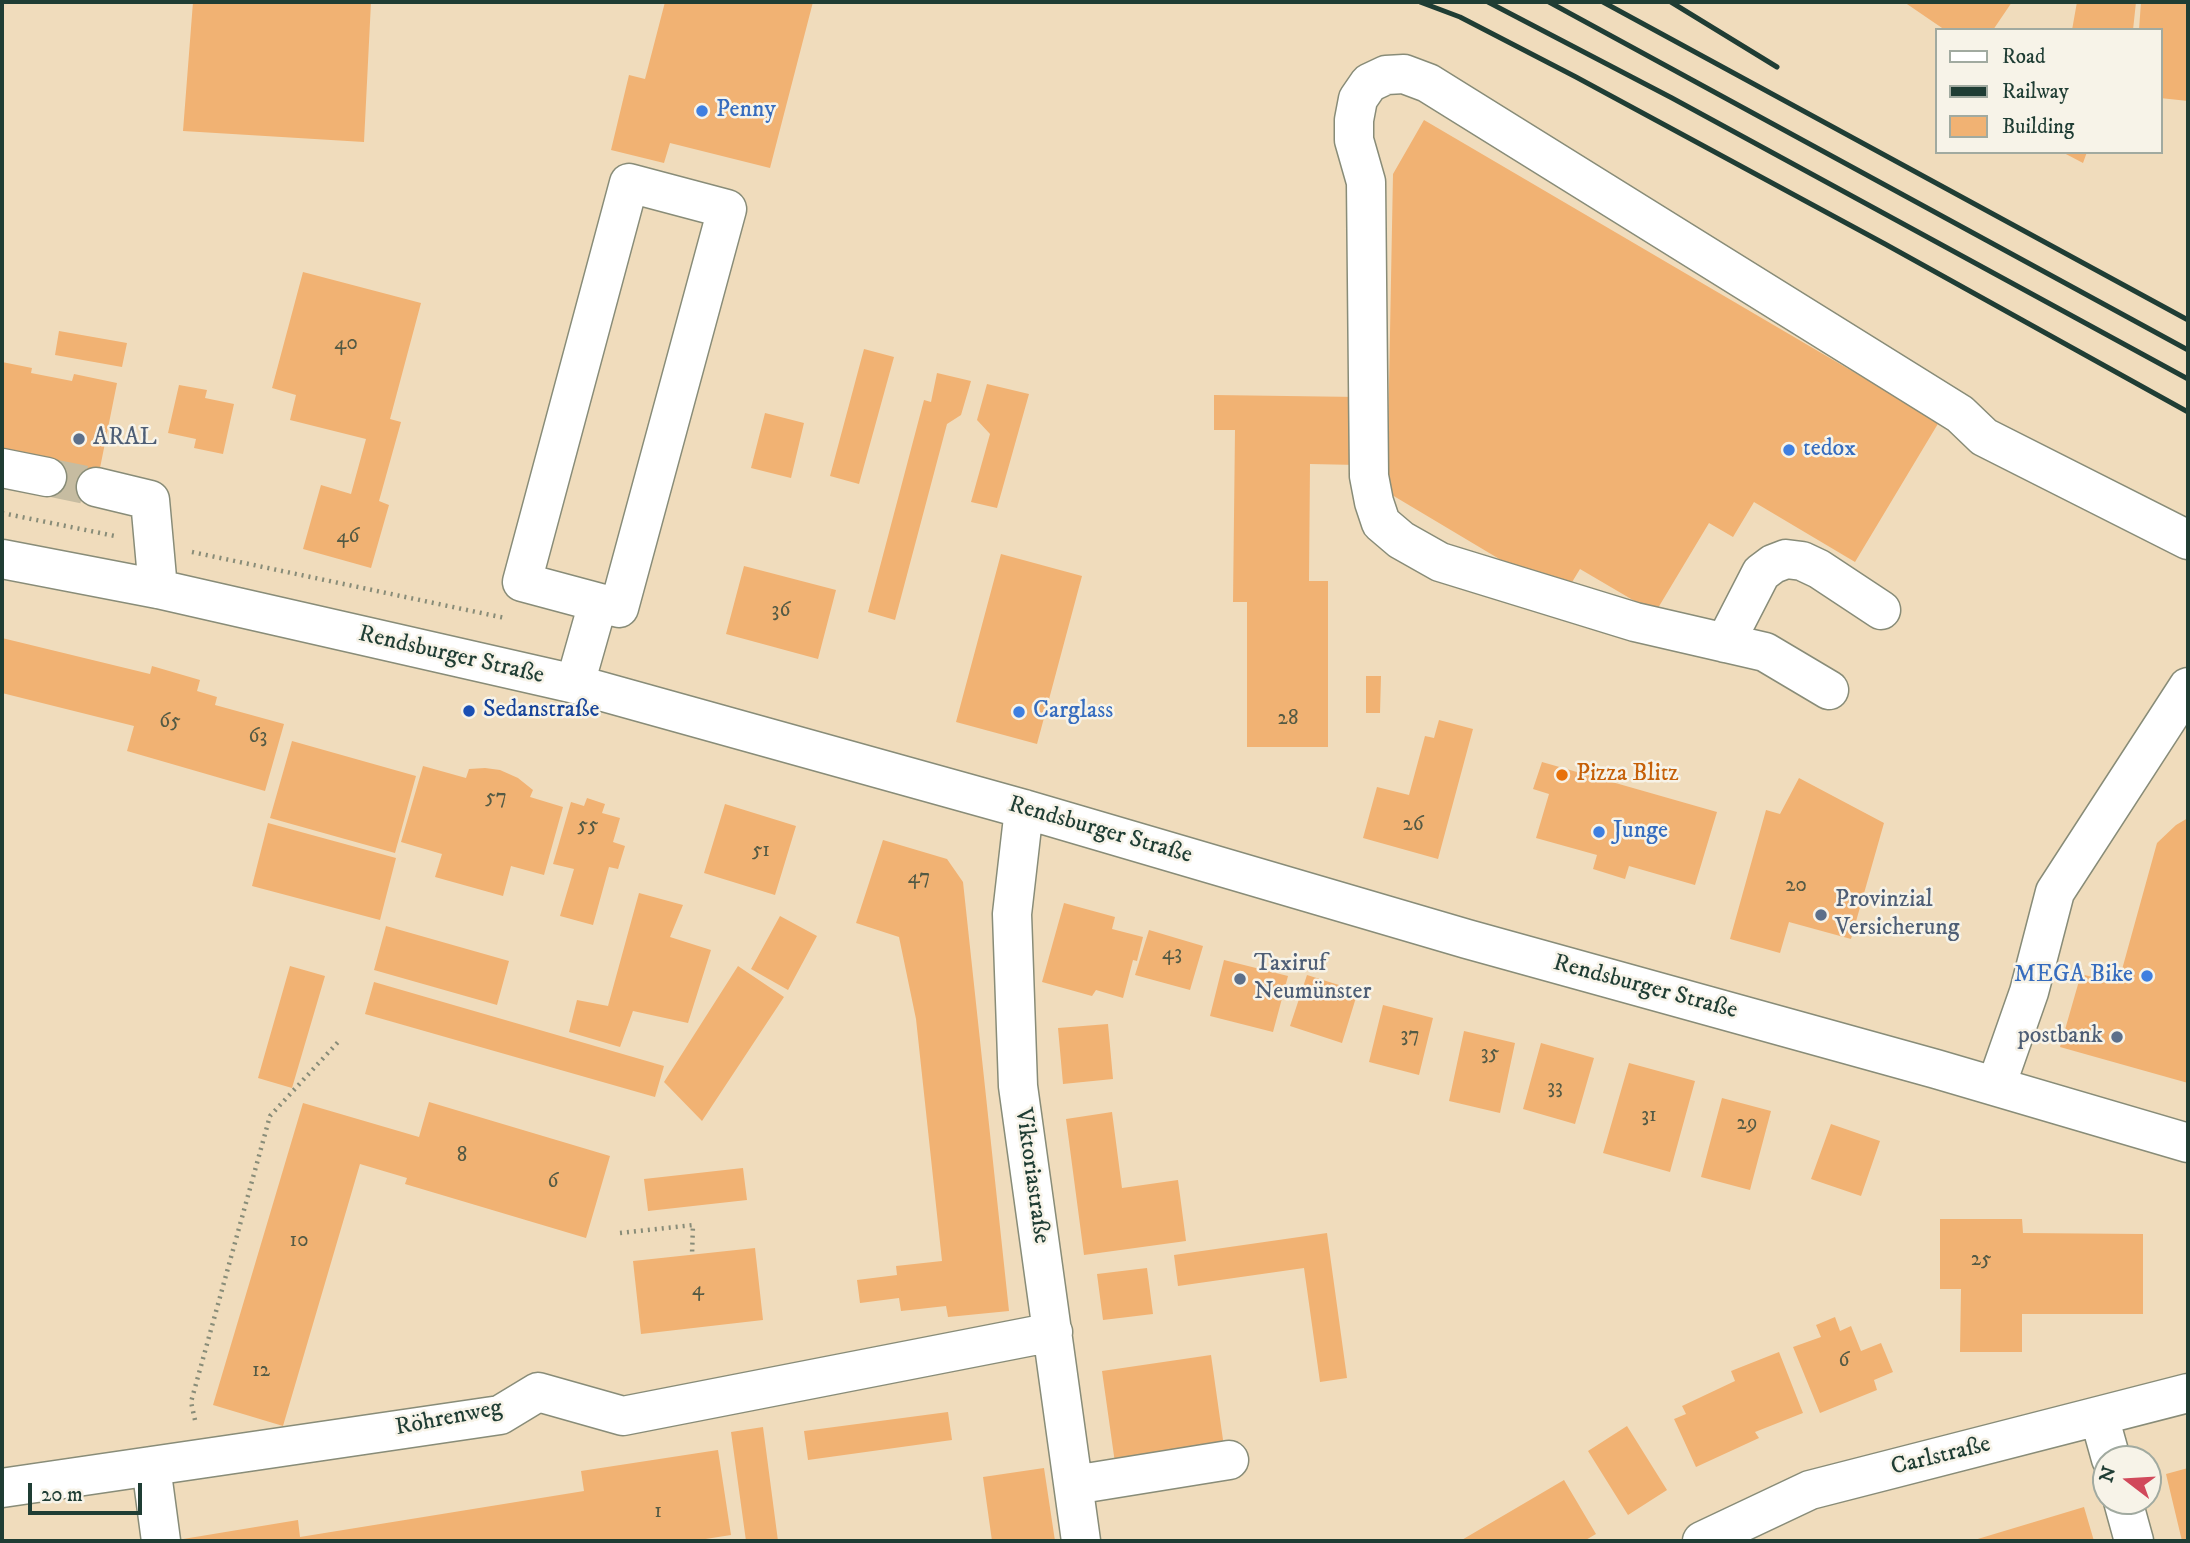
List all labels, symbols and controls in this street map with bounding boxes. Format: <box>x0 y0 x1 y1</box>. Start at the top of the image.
legend <box>1934 28 2162 154</box>
text: Road <box>2002 44 2046 70</box>
text: Railway <box>2002 79 2069 105</box>
place label: Penny <box>716 97 776 125</box>
marker: Penny <box>694 103 710 119</box>
text: Building <box>2002 114 2074 140</box>
house number: 40 <box>334 332 358 358</box>
place label: ARAL <box>93 425 157 453</box>
marker: ARAL <box>71 431 87 447</box>
place label: tedox <box>1803 436 1856 464</box>
marker: tedox <box>1781 442 1797 458</box>
house number: 46 <box>336 525 360 551</box>
house number: 36 <box>772 599 790 625</box>
street label: Rendsburger Straße <box>355 621 547 691</box>
place label: Sedanstraße <box>483 697 600 725</box>
place label: Carglass <box>1033 698 1113 726</box>
marker: Sedanstraße <box>461 703 477 719</box>
marker: Carglass <box>1011 704 1027 720</box>
house number: 28 <box>1278 707 1298 733</box>
house number: 65 <box>159 710 181 736</box>
house number: 63 <box>249 725 267 751</box>
place label: Pizza Blitz <box>1576 761 1679 789</box>
marker: Pizza Blitz <box>1554 767 1570 783</box>
house number: 57 <box>485 786 507 812</box>
street label: Rendsburger Straße <box>1005 791 1195 871</box>
house number: 26 <box>1402 813 1424 839</box>
house number: 55 <box>578 814 598 840</box>
place label: Junge <box>1613 818 1668 846</box>
marker: Junge <box>1591 824 1607 840</box>
house number: 51 <box>752 839 770 865</box>
house number: 47 <box>908 866 930 892</box>
house number: 20 <box>1785 874 1807 900</box>
place label: Provinzial Versicherung <box>1835 887 1960 943</box>
marker: Provinzial Versicherung <box>1813 907 1829 923</box>
house number: 43 <box>1162 942 1182 968</box>
street label: Rendsburger Straße <box>1550 950 1740 1026</box>
place label: Taxiruf Neumünster <box>1254 951 1371 1007</box>
place label: MEGA Bike <box>2014 962 2133 990</box>
marker: MEGA Bike <box>2139 968 2155 984</box>
marker: Taxiruf Neumünster <box>1232 971 1248 987</box>
place label: postbank <box>2018 1023 2103 1051</box>
house number: 37 <box>1401 1024 1419 1050</box>
marker: postbank <box>2109 1029 2125 1045</box>
house number: 35 <box>1481 1042 1499 1068</box>
house number: 33 <box>1547 1076 1563 1102</box>
house number: 31 <box>1641 1104 1657 1130</box>
street label: Viktoriastraße <box>1007 1106 1055 1246</box>
house number: 29 <box>1737 1112 1757 1138</box>
house number: 8 <box>457 1144 467 1170</box>
house number: 6 <box>548 1170 558 1196</box>
house number: 10 <box>290 1229 308 1255</box>
house number: 25 <box>1971 1248 1991 1274</box>
house number: 4 <box>692 1278 704 1304</box>
house number: 6 <box>1839 1349 1849 1375</box>
house number: 12 <box>252 1359 270 1385</box>
street label: Röhrenweg <box>393 1395 505 1443</box>
street label: Carlstraße <box>1888 1431 1994 1483</box>
north arrow <box>2092 1445 2162 1515</box>
text: N <box>2095 1463 2122 1485</box>
scale bar <box>32 1470 145 1514</box>
text: 20 m <box>41 1482 83 1508</box>
house number: 1 <box>654 1500 662 1526</box>

